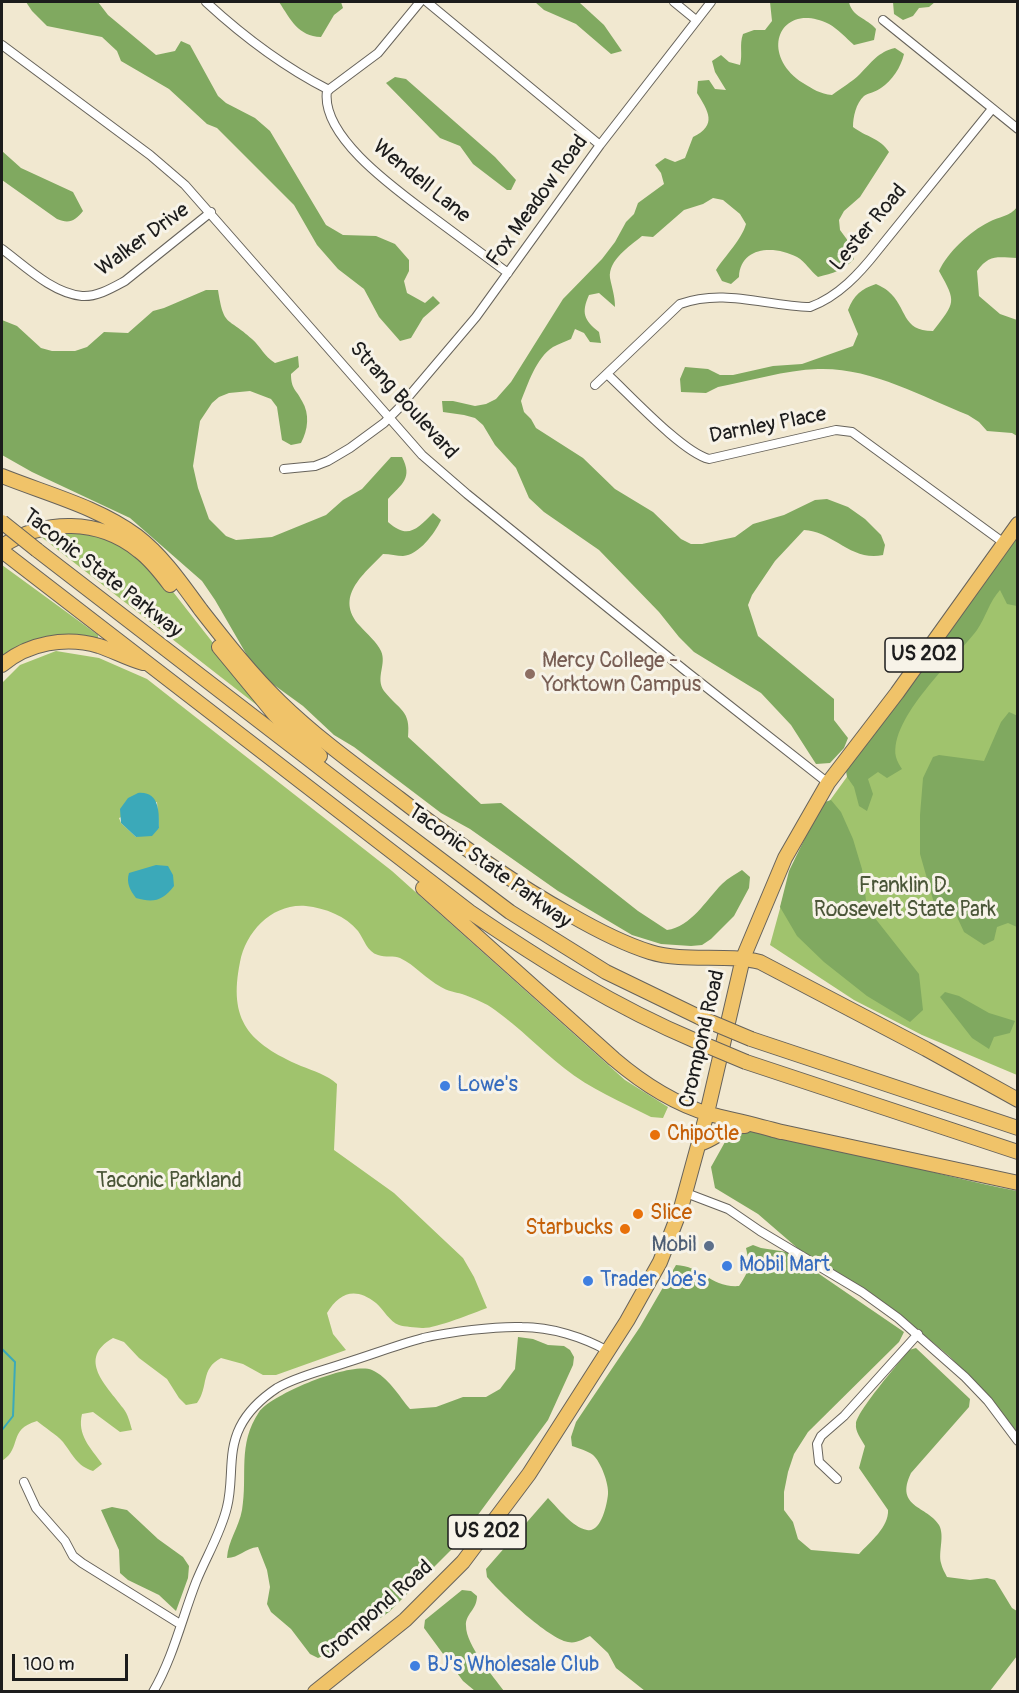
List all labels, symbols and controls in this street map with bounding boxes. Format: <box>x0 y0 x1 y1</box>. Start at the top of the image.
street label: Fox Meadow Road <box>482 130 594 272</box>
street label: Wendell Lane <box>367 135 475 229</box>
street label: Lester Road <box>825 179 913 277</box>
street label: Walker Drive <box>92 198 194 282</box>
street label: Strang Boulevard <box>343 337 463 465</box>
street label: Darnley Place <box>707 402 829 450</box>
street label: Taconic State Parkway <box>17 504 187 644</box>
road number: US 202 <box>885 638 963 672</box>
place label: Mercy College - Yorktown Campus <box>542 649 701 699</box>
marker: Mercy College - Yorktown Campus <box>523 667 537 681</box>
street label: Taconic State Parkway <box>402 799 576 935</box>
park label: Franklin D. Roosevelt State Park <box>814 874 996 924</box>
street label: Crompond Road <box>675 968 731 1110</box>
place label: Lowe's <box>457 1073 518 1099</box>
marker: Lowe's <box>438 1079 452 1093</box>
place label: Chipotle <box>667 1122 739 1148</box>
marker: Chipotle <box>648 1128 662 1142</box>
park label: Taconic Parkland <box>96 1169 242 1195</box>
place label: Slice <box>650 1201 692 1227</box>
marker: Slice <box>631 1207 645 1221</box>
place label: Starbucks <box>525 1216 613 1242</box>
marker: Starbucks <box>618 1222 632 1236</box>
place label: Mobil <box>652 1233 697 1259</box>
marker: Mobil <box>702 1239 716 1253</box>
place label: Mobil Mart <box>739 1253 830 1279</box>
marker: Mobil Mart <box>720 1259 734 1273</box>
place label: Trader Joe's <box>600 1268 706 1294</box>
marker: Trader Joe's <box>581 1274 595 1288</box>
road number: US 202 <box>448 1515 526 1549</box>
street label: Crompond Road <box>316 1555 438 1667</box>
scale bar <box>15 1642 130 1680</box>
text: 100 m <box>23 1653 75 1676</box>
place label: BJ's Wholesale Club <box>427 1653 599 1679</box>
marker: BJ's Wholesale Club <box>408 1659 422 1673</box>

